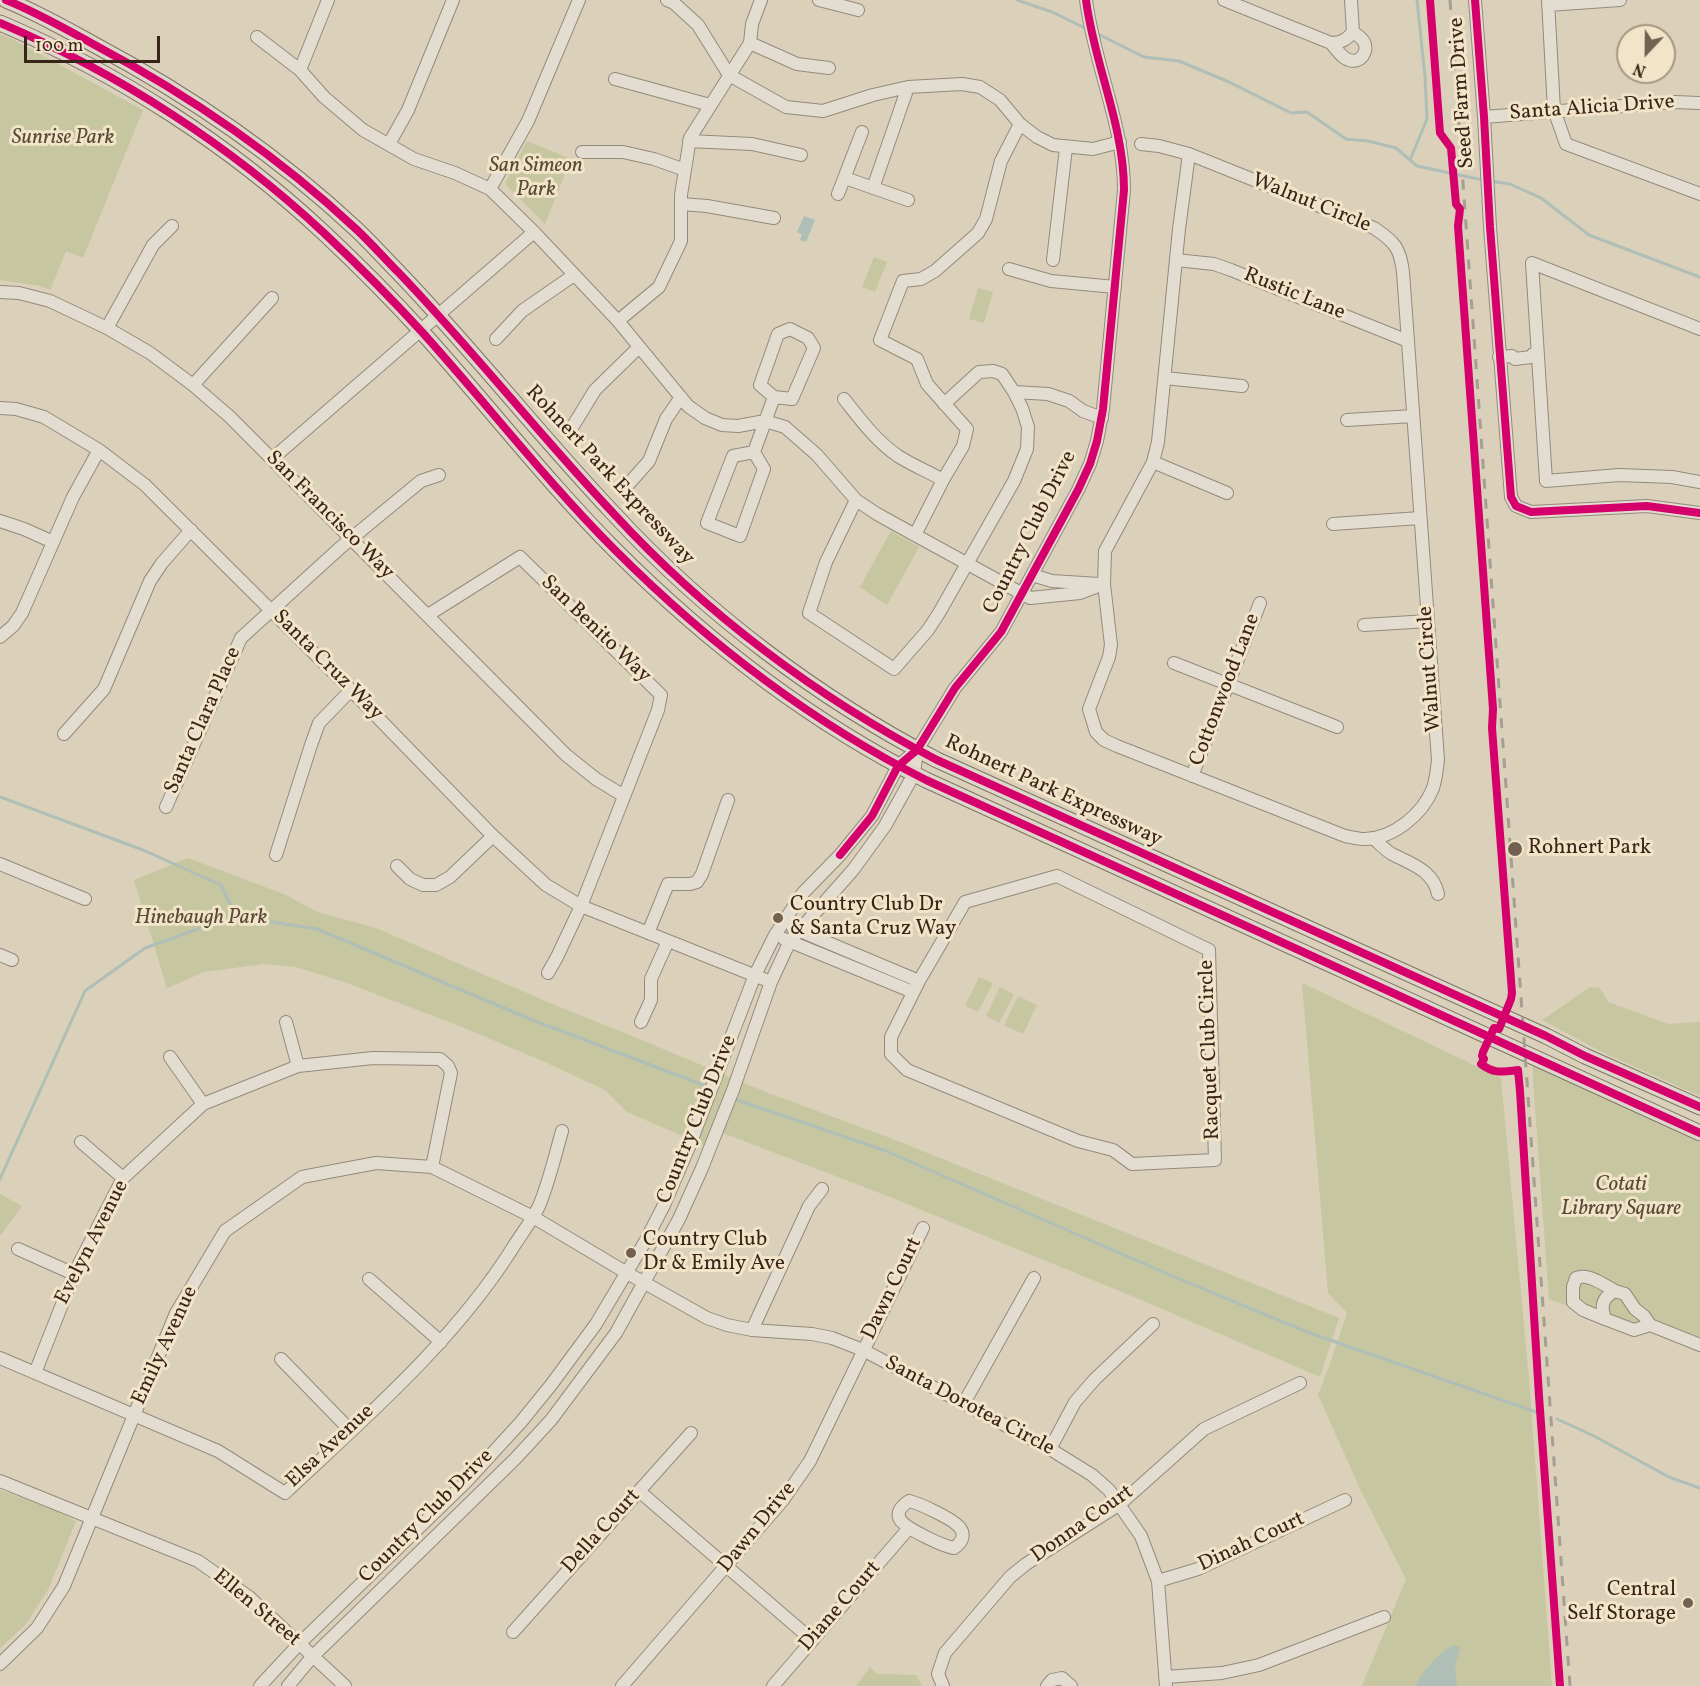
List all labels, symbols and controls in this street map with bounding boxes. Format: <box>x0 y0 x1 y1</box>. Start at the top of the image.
street label: Seed Farm Drive <box>1445 17 1481 169</box>
scale bar <box>27 24 164 62</box>
north arrow <box>1616 24 1676 84</box>
text: 100 m <box>35 34 84 59</box>
text: N <box>1630 56 1650 81</box>
street label: Santa Alicia Drive <box>1508 91 1676 127</box>
park label: Sunrise Park <box>12 126 114 152</box>
park label: San Simeon Park <box>489 154 583 204</box>
street label: Walnut Circle <box>1248 169 1374 239</box>
street label: Rustic Lane <box>1240 263 1348 327</box>
street label: Rohnert Park Expressway <box>519 381 699 571</box>
street label: San Francisco Way <box>259 446 399 586</box>
street label: Country Club Drive <box>979 447 1083 619</box>
street label: San Benito Way <box>534 571 656 689</box>
street label: Santa Cruz Way <box>266 605 388 727</box>
street label: Walnut Circle <box>1414 605 1448 733</box>
street label: Cottonwood Lane <box>1185 610 1267 770</box>
street label: Santa Clara Place <box>160 643 248 799</box>
street label: Rohnert Park Expressway <box>940 731 1166 853</box>
place label: Rohnert Park <box>1528 836 1651 862</box>
marker: Rohnert Park <box>1506 840 1524 858</box>
place label: Country Club Dr & Santa Cruz Way <box>790 893 956 943</box>
park label: Hinebaugh Park <box>135 906 267 932</box>
marker: Country Club Dr & Santa Cruz Way <box>771 911 785 925</box>
street label: Racquet Club Circle <box>1195 959 1227 1141</box>
street label: Country Club Drive <box>653 1032 743 1208</box>
park label: Cotati Library Square <box>1561 1173 1681 1223</box>
street label: Evelyn Avenue <box>51 1176 135 1310</box>
place label: Country Club Dr & Emily Ave <box>643 1228 785 1278</box>
street label: Dawn Court <box>857 1234 929 1344</box>
marker: Country Club Dr & Emily Ave <box>624 1246 638 1260</box>
street label: Emily Avenue <box>128 1283 204 1409</box>
street label: Santa Dorotea Circle <box>880 1352 1058 1462</box>
street label: Elsa Avenue <box>282 1400 380 1494</box>
street label: Country Club Drive <box>355 1445 499 1589</box>
street label: Dawn Drive <box>714 1478 802 1578</box>
street label: Donna Court <box>1027 1481 1139 1569</box>
street label: Della Court <box>557 1484 647 1580</box>
street label: Dinah Court <box>1195 1507 1309 1579</box>
street label: Diane Court <box>795 1557 887 1657</box>
street label: Ellen Street <box>207 1565 305 1653</box>
place label: Central Self Storage <box>1567 1578 1676 1628</box>
marker: Central Self Storage <box>1681 1596 1695 1610</box>

